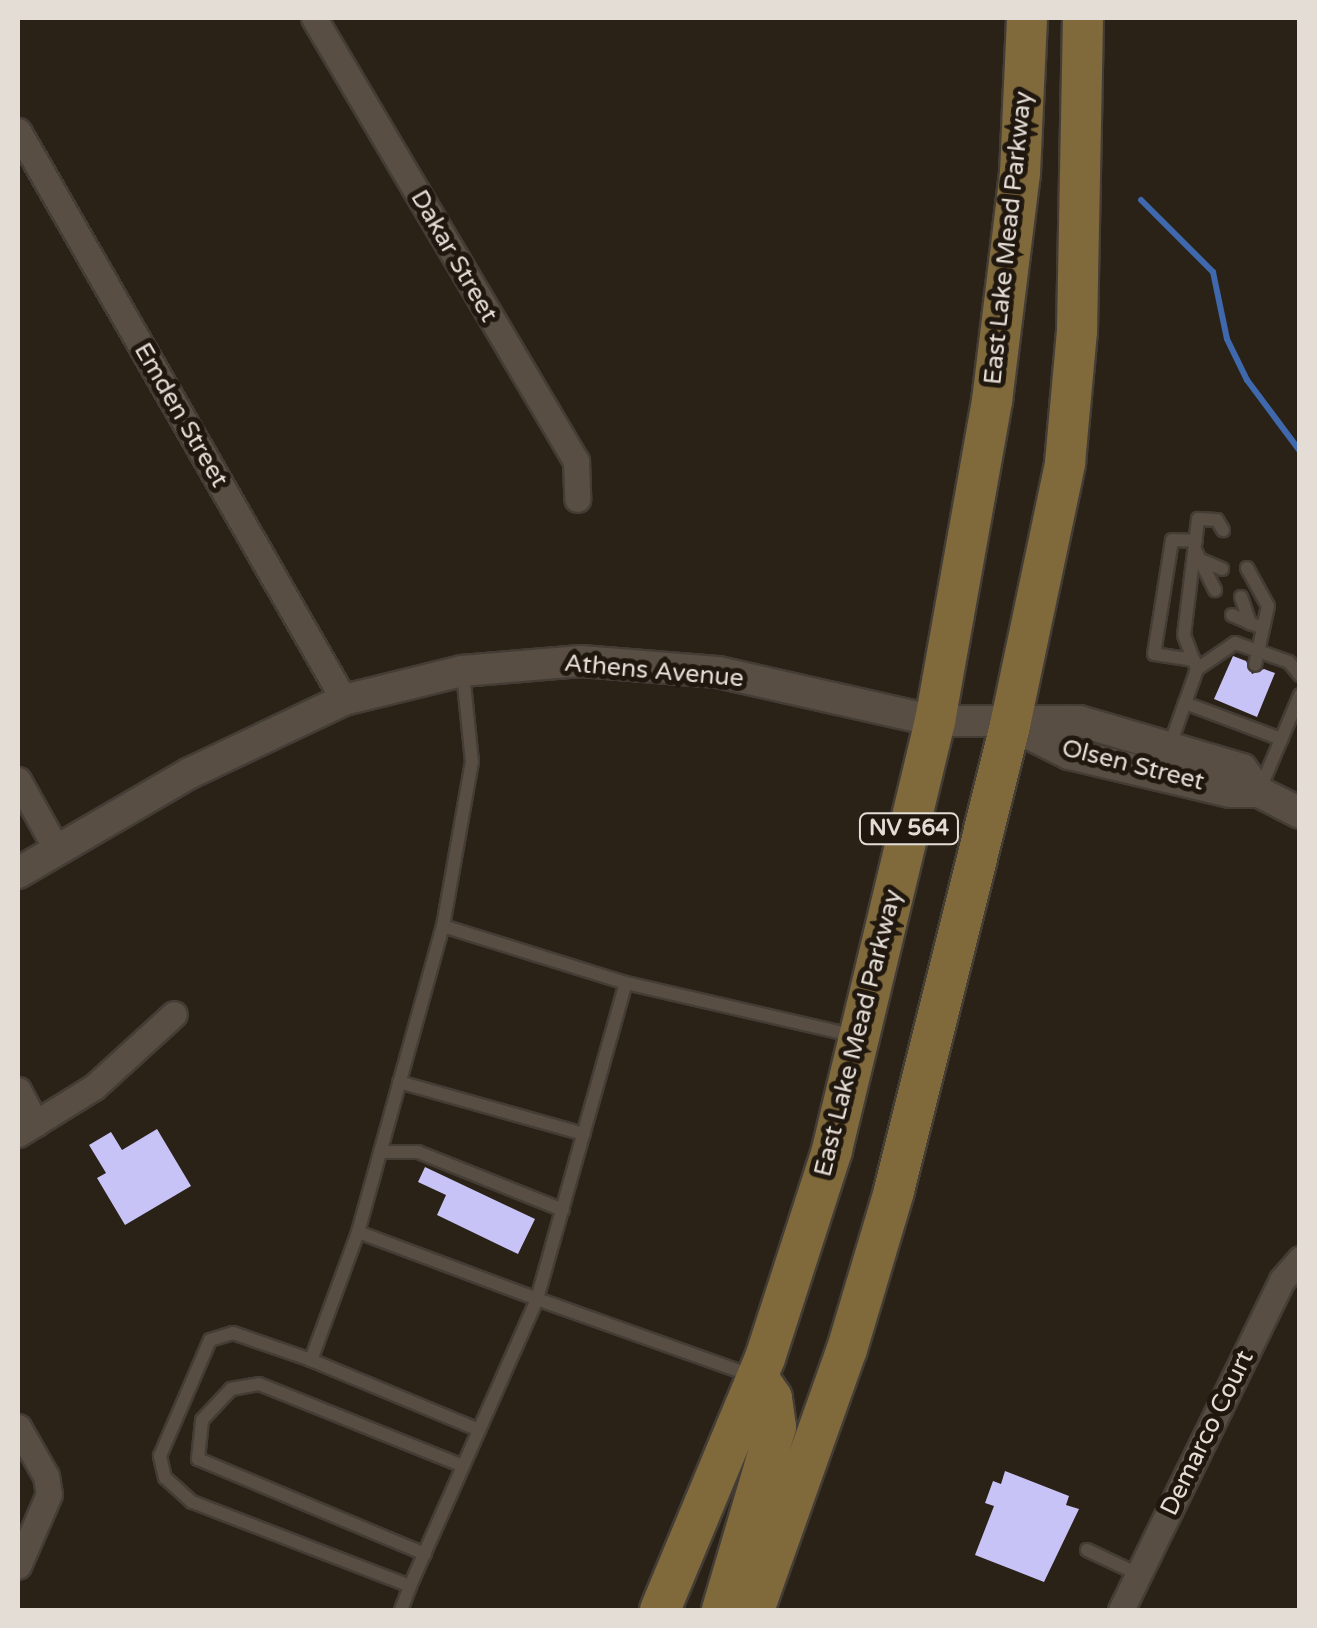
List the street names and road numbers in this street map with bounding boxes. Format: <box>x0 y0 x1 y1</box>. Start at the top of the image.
street label: East Lake Mead Parkway <box>978 90 1038 386</box>
street label: Dakar Street <box>404 185 504 327</box>
street label: Emden Street <box>128 337 234 493</box>
street label: Athens Avenue <box>563 648 745 694</box>
street label: Olsen Street <box>1059 733 1207 797</box>
road number: NV 564 <box>856 812 962 846</box>
street label: East Lake Mead Parkway <box>808 886 908 1180</box>
street label: Demarco Court <box>1154 1345 1260 1521</box>

